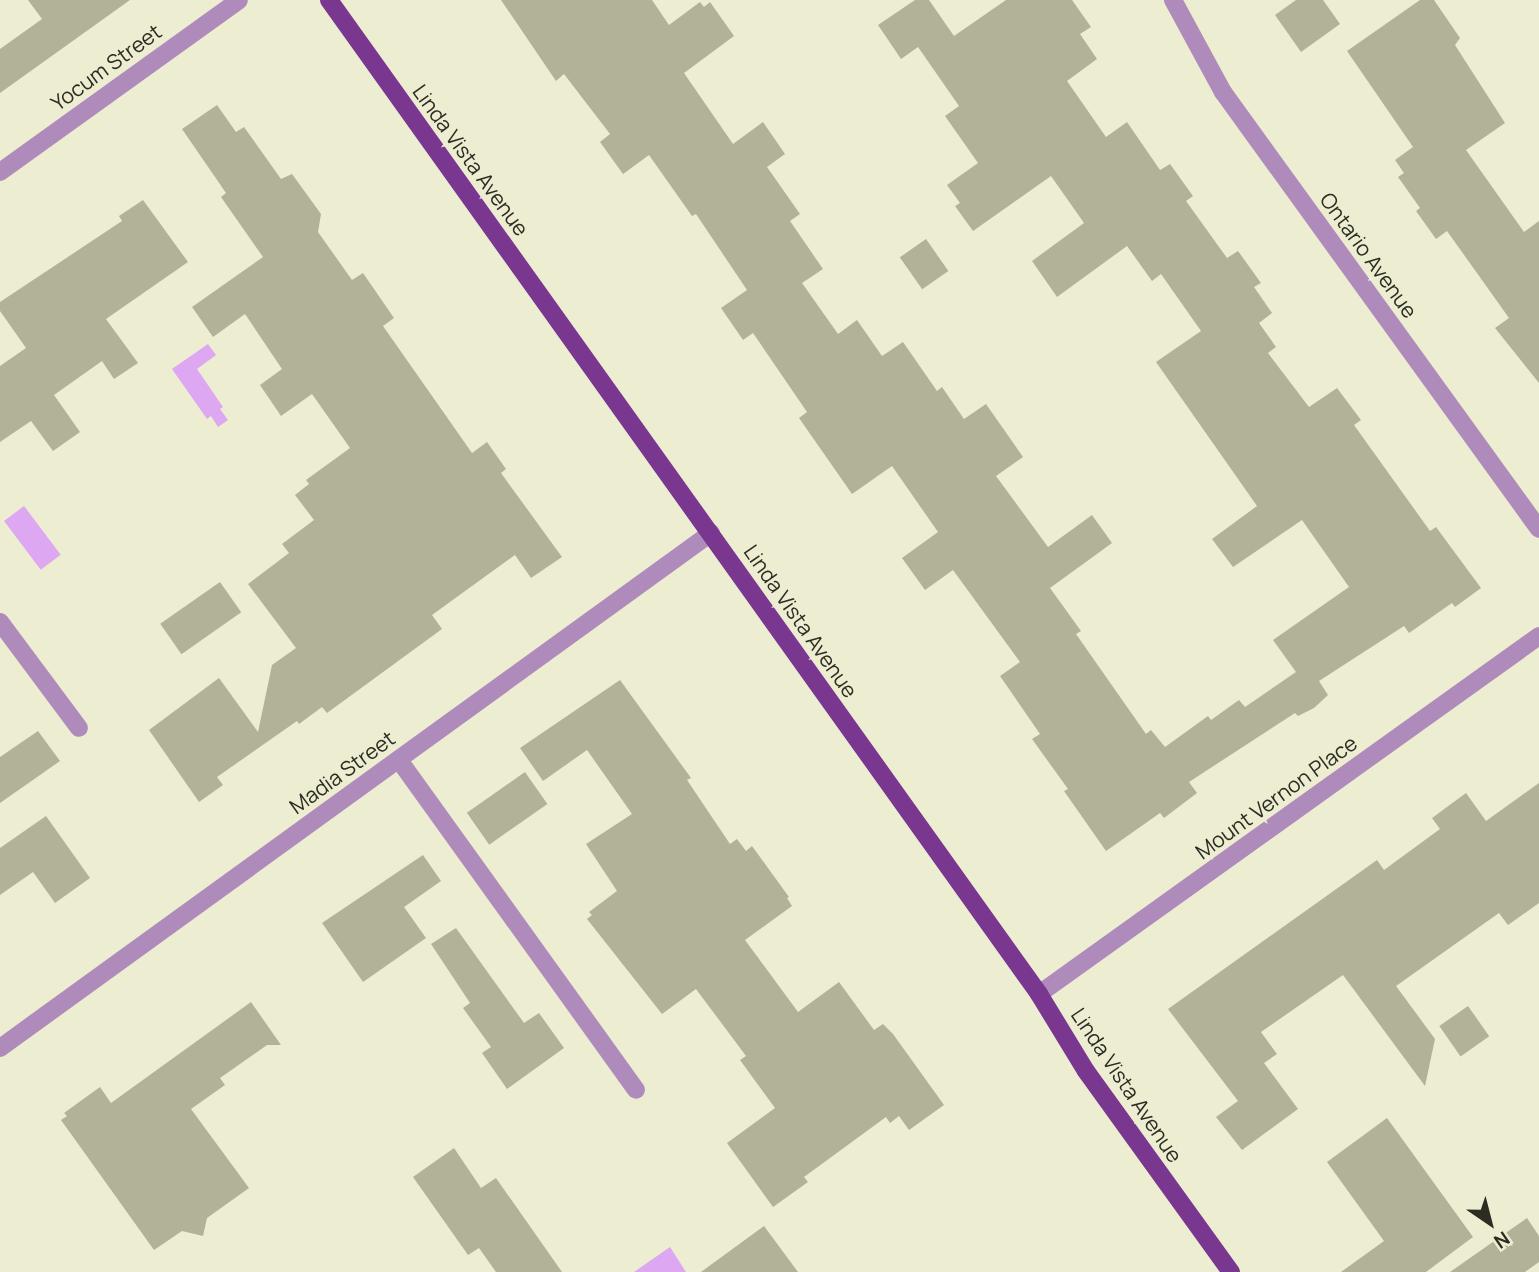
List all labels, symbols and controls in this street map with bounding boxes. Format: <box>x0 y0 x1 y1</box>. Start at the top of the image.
street label: Yocum Street <box>46 19 166 115</box>
street label: Linda Vista Avenue <box>408 80 534 240</box>
street label: Ontario Avenue <box>1315 187 1423 323</box>
street label: Linda Vista Avenue <box>739 540 863 702</box>
street label: Madia Street <box>284 725 400 819</box>
street label: Mount Vernon Place <box>1190 730 1362 864</box>
street label: Linda Vista Avenue <box>1066 1003 1188 1167</box>
north arrow <box>1455 1188 1525 1258</box>
text: N <box>1489 1226 1515 1255</box>

